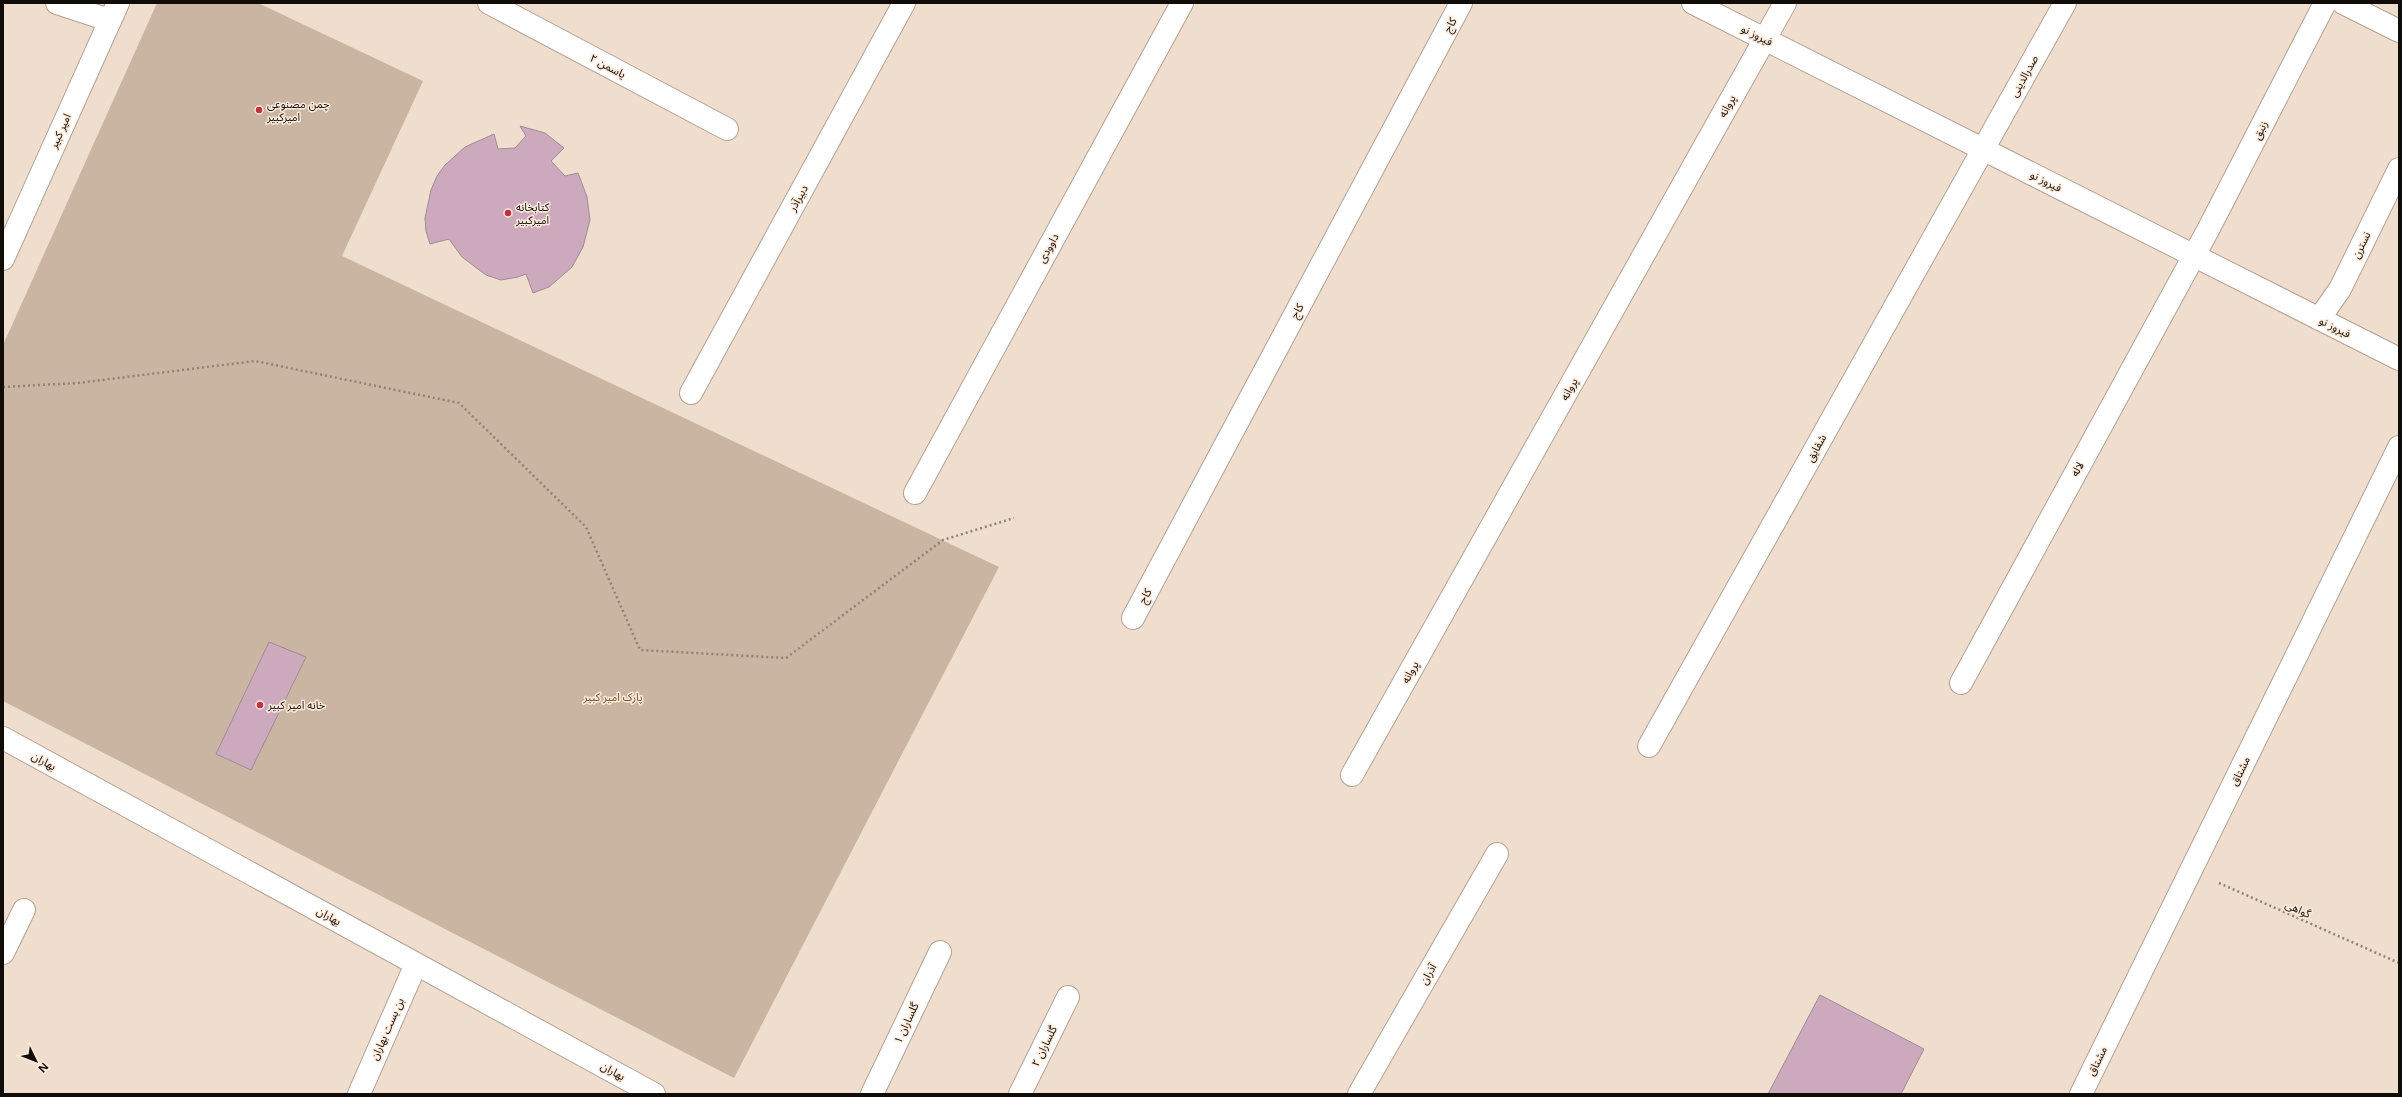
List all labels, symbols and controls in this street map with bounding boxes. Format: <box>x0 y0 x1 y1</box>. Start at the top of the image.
street label: کاج <box>1439 14 1461 35</box>
street label: فیروز نو <box>1739 20 1776 49</box>
street label: یاسمن ۲ <box>588 50 629 81</box>
street label: صدرالدینی <box>2006 52 2041 100</box>
street label: پروانه <box>1714 92 1740 120</box>
place label: چمن مصنوعی امیرکبیر <box>266 96 330 124</box>
marker: چمن مصنوعی امیرکبیر <box>254 105 264 115</box>
street label: امیر کبیر <box>45 111 74 151</box>
street label: زنبق <box>2248 118 2271 142</box>
street label: فیروز نو <box>2028 166 2065 195</box>
street label: دبیرآذر <box>784 182 811 215</box>
place label: کتابخانه امیرکبیر <box>515 199 550 227</box>
marker: کتابخانه امیرکبیر <box>503 208 513 218</box>
street label: نسترن <box>2348 229 2374 261</box>
street label: داوودی <box>1033 230 1062 265</box>
street label: کاج <box>1286 300 1308 321</box>
street label: فیروز نو <box>2317 312 2354 341</box>
street label: پروانه <box>1556 375 1582 403</box>
street label: شقایق <box>1802 431 1829 464</box>
street label: لاله <box>2066 459 2087 479</box>
street label: کاج <box>1134 585 1156 606</box>
street label: پروانه <box>1397 658 1423 686</box>
park label: پارک امیر کبیر <box>582 689 643 705</box>
place label: خانه امیر کبیر <box>267 697 326 712</box>
marker: خانه امیر کبیر <box>255 700 265 710</box>
street label: بهاران <box>29 748 59 773</box>
street label: مشتاق <box>2226 753 2253 788</box>
street label: گواهی <box>2283 896 2314 921</box>
street label: بهاران <box>314 903 344 928</box>
street label: آذران <box>1416 960 1440 987</box>
street label: بن بست بهاران <box>366 995 407 1062</box>
street label: گلساران ۱ <box>890 1000 922 1046</box>
street label: گلساران ۲ <box>1027 1023 1060 1069</box>
north arrow <box>16 1041 56 1081</box>
street label: مشتاق <box>2083 1043 2110 1078</box>
street label: بهاران <box>598 1058 628 1083</box>
text: N <box>35 1060 52 1077</box>

